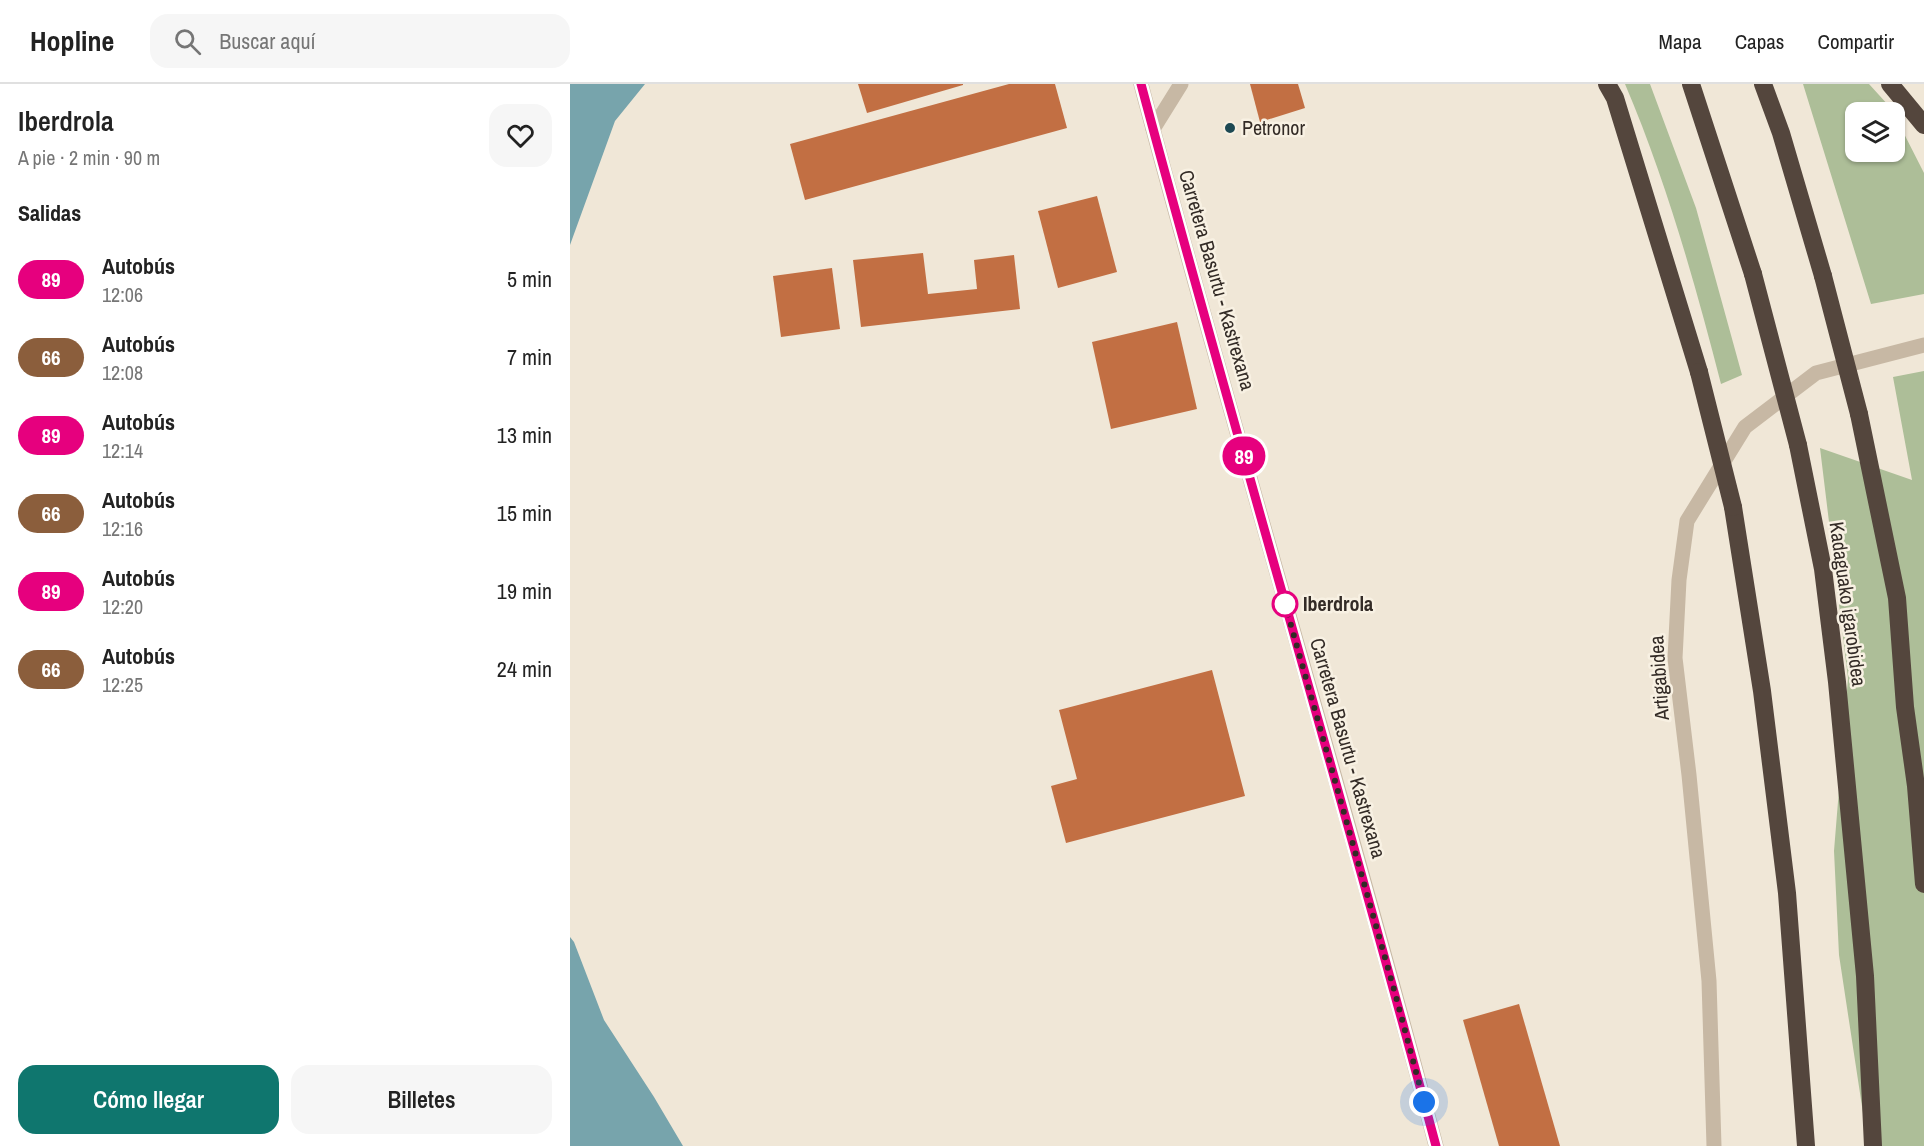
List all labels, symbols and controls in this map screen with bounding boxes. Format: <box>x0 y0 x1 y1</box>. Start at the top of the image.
search box <box>150 14 570 68</box>
text: Hopline <box>30 22 114 60</box>
icon: search <box>171 25 204 58</box>
text: Buscar aquí <box>219 26 315 56</box>
text: Mapa <box>1659 27 1702 56</box>
text: Capas <box>1735 27 1784 56</box>
text: Compartir <box>1817 27 1894 56</box>
text: Iberdrola <box>18 102 114 140</box>
map controls <box>1845 102 1905 162</box>
button: layers <box>1845 102 1905 162</box>
button: heart <box>489 104 552 167</box>
place label: Petronor <box>1242 114 1305 141</box>
marker: Petronor <box>1223 121 1237 135</box>
text: A pie · 2 min · 90 m <box>18 144 160 171</box>
street label: Carretera Basurtu - Kastrexana <box>1173 167 1262 393</box>
text: Salidas <box>18 198 81 228</box>
text: Autobús <box>102 251 175 281</box>
text: 5 min <box>507 264 552 294</box>
text: 89 <box>41 265 61 294</box>
text: 12:06 <box>102 281 143 308</box>
text: Autobús <box>102 329 175 359</box>
text: 7 min <box>507 342 552 372</box>
text: 66 <box>41 343 61 372</box>
text: 12:08 <box>102 359 143 386</box>
text: Autobús <box>102 407 175 437</box>
text: 13 min <box>497 420 552 450</box>
text: 89 <box>41 421 61 450</box>
line badge: 89 <box>1217 436 1271 476</box>
text: 12:14 <box>102 437 143 464</box>
text: 89 <box>1234 442 1254 471</box>
text: Autobús <box>102 485 175 515</box>
text: 15 min <box>497 498 552 528</box>
text: 66 <box>41 499 61 528</box>
text: 12:16 <box>102 515 143 542</box>
street label: Kadaguako igarobidea <box>1824 520 1873 688</box>
text: Autobús <box>102 563 175 593</box>
text: 19 min <box>497 576 552 606</box>
text: 89 <box>41 577 61 606</box>
place label: Iberdrola <box>1303 590 1373 617</box>
marker: Iberdrola <box>1272 591 1298 617</box>
text: 12:20 <box>102 593 143 620</box>
street label: Carretera Basurtu - Kastrexana <box>1304 635 1393 861</box>
street label: Artigabidea <box>1642 635 1675 722</box>
text: Autobús <box>102 641 175 671</box>
text: 24 min <box>497 654 552 684</box>
text: 66 <box>41 655 61 684</box>
text: 12:25 <box>102 671 143 698</box>
button: Cómo llegar <box>18 1065 279 1134</box>
button: Billetes <box>291 1065 552 1134</box>
your location <box>1409 1087 1439 1117</box>

